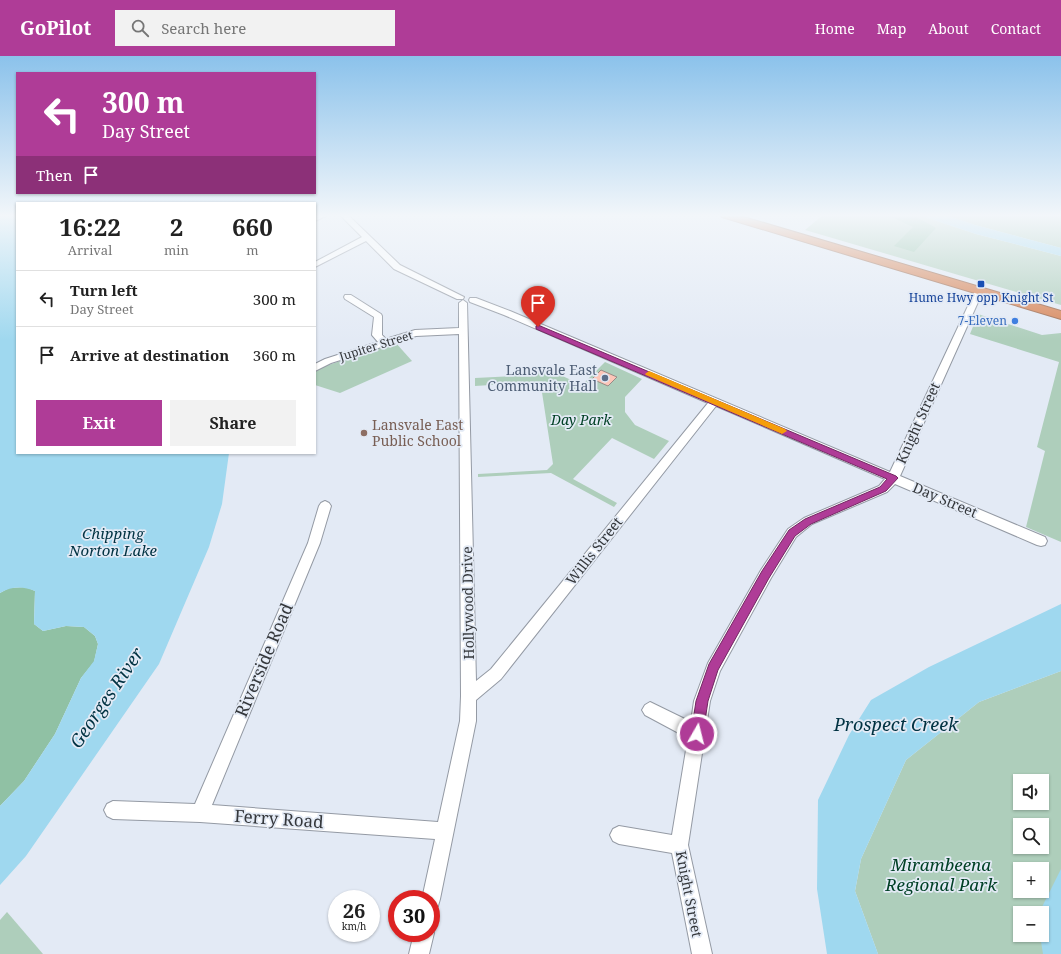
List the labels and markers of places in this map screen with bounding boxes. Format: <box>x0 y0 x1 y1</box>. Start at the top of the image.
marker: Hume Hwy opp Knight St <box>976 279 986 289</box>
pin <box>521 286 555 327</box>
place label: Hume Hwy opp Knight St <box>909 289 1053 306</box>
place label: 7-Eleven <box>958 312 1007 329</box>
marker: 7-Eleven <box>1010 316 1020 326</box>
place label: Lansvale East Community Hall <box>487 360 598 395</box>
marker: Lansvale East Community Hall <box>600 373 610 383</box>
place label: Lansvale East Public School <box>372 415 463 450</box>
marker: Lansvale East Public School <box>359 428 369 438</box>

